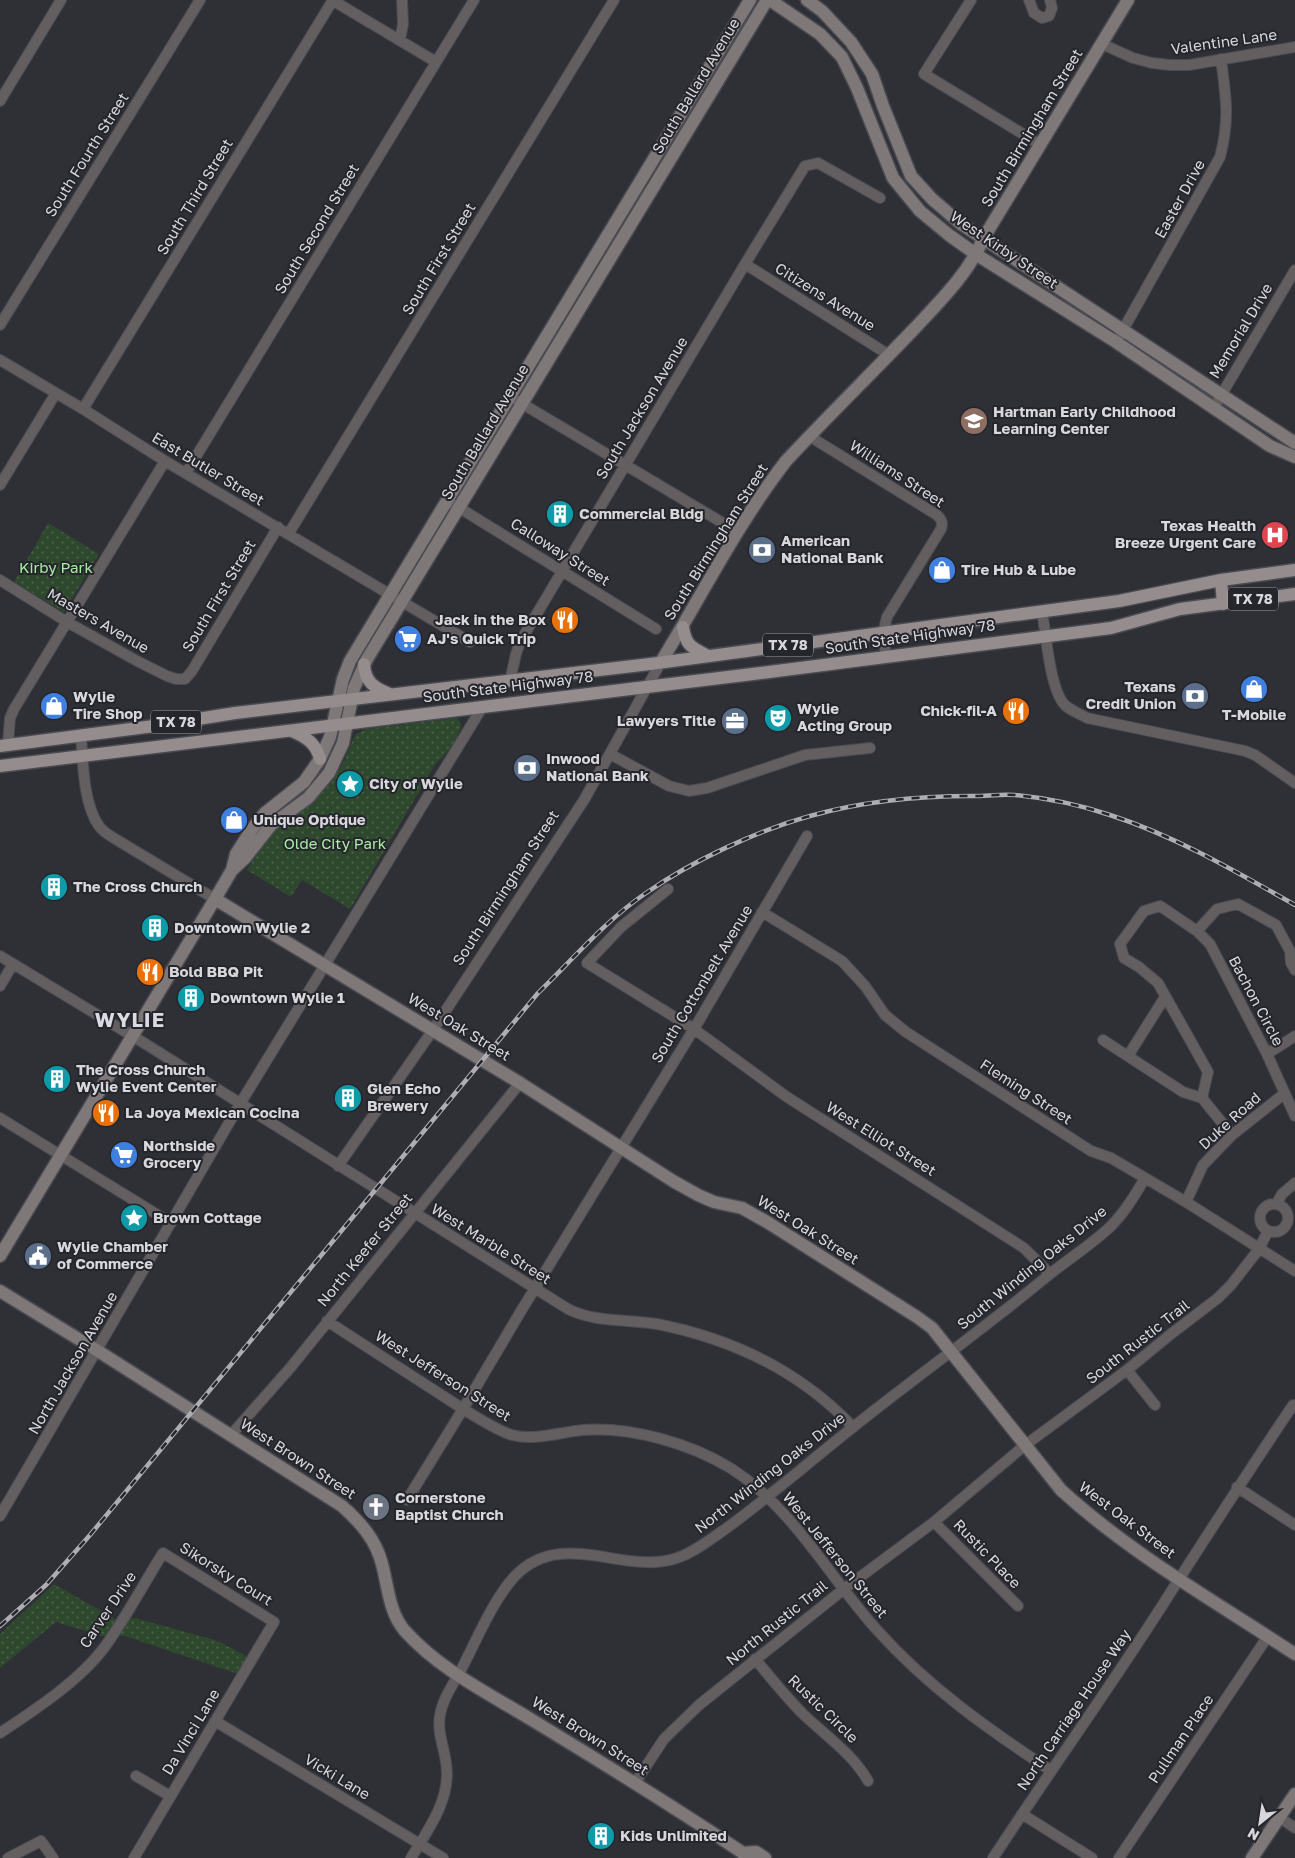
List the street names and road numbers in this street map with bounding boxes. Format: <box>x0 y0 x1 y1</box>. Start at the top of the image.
street label: South Ballard Avenue <box>648 14 743 157</box>
street label: Valentine Lane <box>1170 25 1278 57</box>
street label: South Birmingham Street <box>977 45 1086 210</box>
street label: South Fourth Street <box>41 89 132 220</box>
street label: South Third Street <box>152 135 236 258</box>
street label: Easter Drive <box>1150 156 1208 241</box>
street label: South Second Street <box>270 160 362 297</box>
street label: South First Street <box>398 199 479 318</box>
street label: West Kirby Street <box>947 207 1062 292</box>
street label: Citizens Avenue <box>772 258 879 334</box>
street label: Memorial Drive <box>1205 279 1276 381</box>
street label: South Jackson Avenue <box>591 333 691 482</box>
street label: South Ballard Avenue <box>437 360 532 503</box>
street label: East Butler Street <box>149 428 268 509</box>
street label: Williams Street <box>847 436 949 511</box>
street label: South Birmingham Street <box>659 460 771 623</box>
street label: Calloway Street <box>508 513 613 589</box>
street label: South First Street <box>178 536 259 655</box>
street label: Masters Avenue <box>44 584 153 657</box>
road number: TX 78 <box>1228 588 1278 610</box>
street label: South State Highway 78 <box>824 615 996 657</box>
road number: TX 78 <box>763 634 813 656</box>
street label: South State Highway 78 <box>422 667 594 705</box>
road number: TX 78 <box>151 710 201 734</box>
street label: South Birmingham Street <box>448 806 562 968</box>
street label: South Cottonbelt Avenue <box>647 901 756 1066</box>
street label: Bachon Circle <box>1226 952 1288 1049</box>
street label: West Oak Street <box>405 988 514 1064</box>
street label: Fleming Street <box>977 1055 1076 1128</box>
street label: Duke Road <box>1195 1088 1264 1153</box>
street label: West Elliot Street <box>823 1097 940 1179</box>
street label: North Keefer Street <box>313 1189 416 1310</box>
street label: West Oak Street <box>754 1191 863 1268</box>
street label: West Marble Street <box>428 1199 555 1287</box>
street label: South Winding Oaks Drive <box>953 1201 1110 1333</box>
street label: North Jackson Avenue <box>24 1288 121 1437</box>
street label: South Rustic Trail <box>1082 1295 1193 1387</box>
street label: West Jefferson Street <box>372 1326 515 1424</box>
street label: North Winding Oaks Drive <box>691 1408 848 1536</box>
street label: West Brown Street <box>237 1414 360 1502</box>
street label: West Oak Street <box>1076 1477 1180 1561</box>
street label: West Jefferson Street <box>779 1488 892 1621</box>
street label: Rustic Place <box>950 1515 1025 1592</box>
street label: Sikorsky Court <box>177 1537 276 1609</box>
street label: Carver Drive <box>75 1567 140 1651</box>
street label: North Rustic Trail <box>722 1576 831 1669</box>
street label: North Carriage House Way <box>1012 1625 1134 1793</box>
street label: Rustic Circle <box>785 1670 863 1746</box>
street label: Da Vinci Lane <box>157 1685 223 1778</box>
street label: Pullman Place <box>1144 1690 1217 1786</box>
street label: West Brown Street <box>529 1692 652 1778</box>
street label: Vicki Lane <box>301 1749 374 1803</box>

